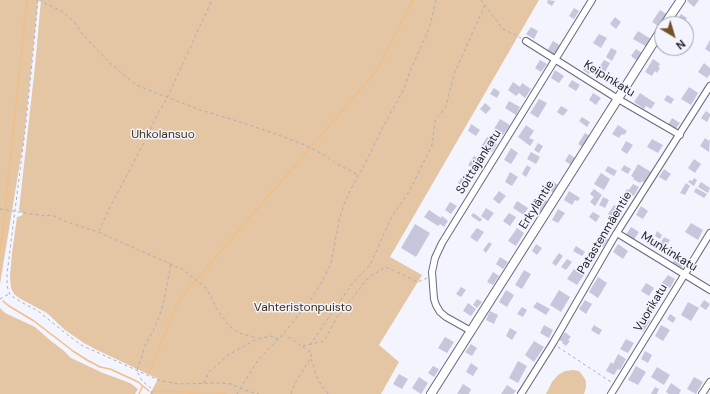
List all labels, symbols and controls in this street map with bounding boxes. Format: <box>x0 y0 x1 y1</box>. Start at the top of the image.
north arrow <box>654 16 694 56</box>
text: N <box>673 37 688 53</box>
street label: Keipinkatu <box>581 58 637 100</box>
street label: Soittajankatu <box>454 127 504 197</box>
park label: Uhkolansuo <box>131 128 195 142</box>
street label: Erkyläntie <box>516 178 558 232</box>
street label: Patastenmäentie <box>575 189 635 277</box>
street label: Munkinkatu <box>638 229 700 275</box>
street label: Vuorikatu <box>631 282 671 334</box>
park label: Vahteristonpuisto <box>254 301 352 315</box>

